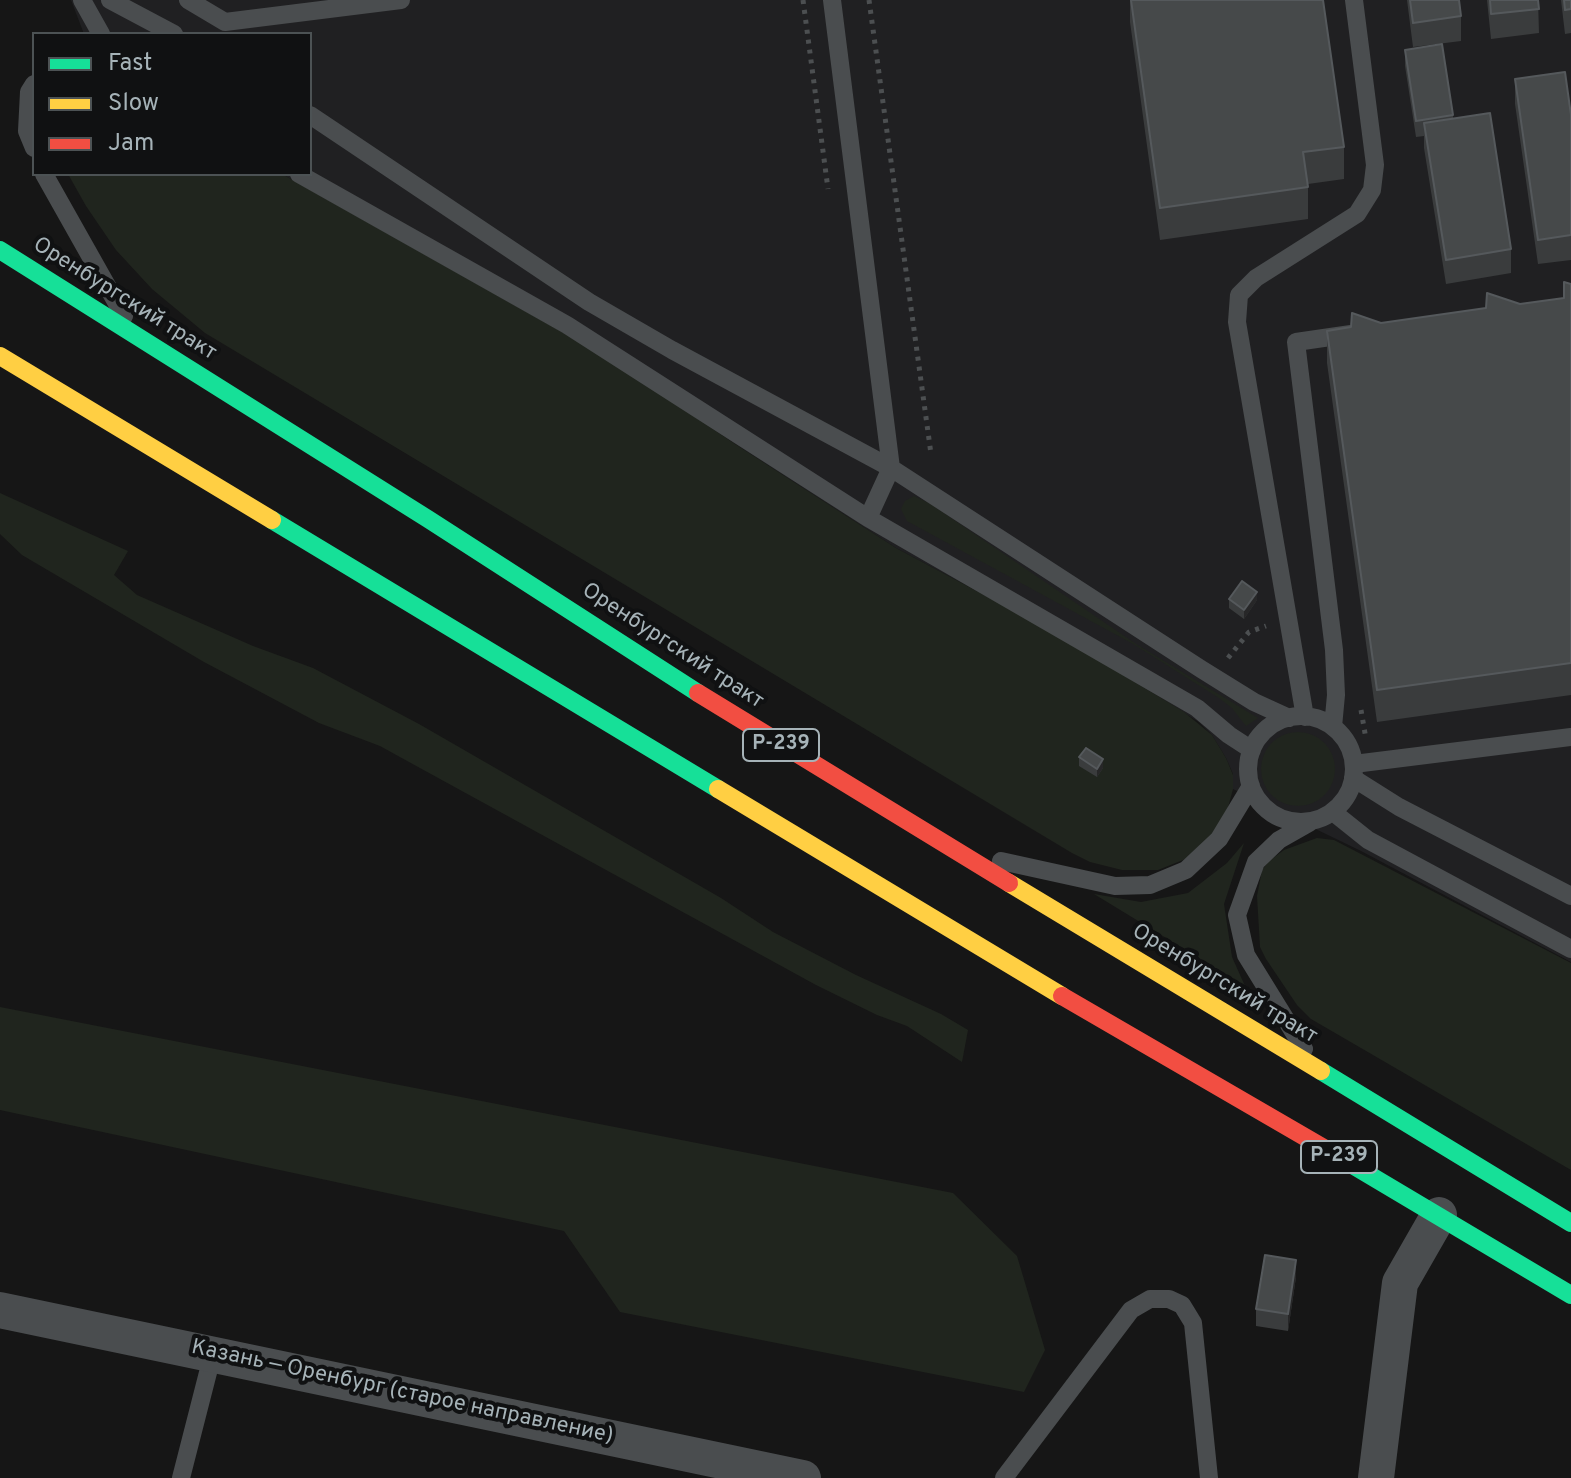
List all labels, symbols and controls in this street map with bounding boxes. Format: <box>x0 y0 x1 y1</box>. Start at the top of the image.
legend <box>32 32 312 176</box>
text: Fast <box>108 49 152 79</box>
text: Slow <box>108 89 159 119</box>
text: Jam <box>108 129 154 159</box>
street label: Оренбургский тракт <box>27 233 221 367</box>
street label: Оренбургский тракт <box>576 578 768 716</box>
road number: Р-239 <box>743 729 819 761</box>
street label: Оренбургский тракт <box>1127 919 1321 1051</box>
road number: Р-239 <box>1301 1141 1377 1173</box>
street label: Казань — Оренбург (старое направление) <box>189 1335 615 1451</box>

